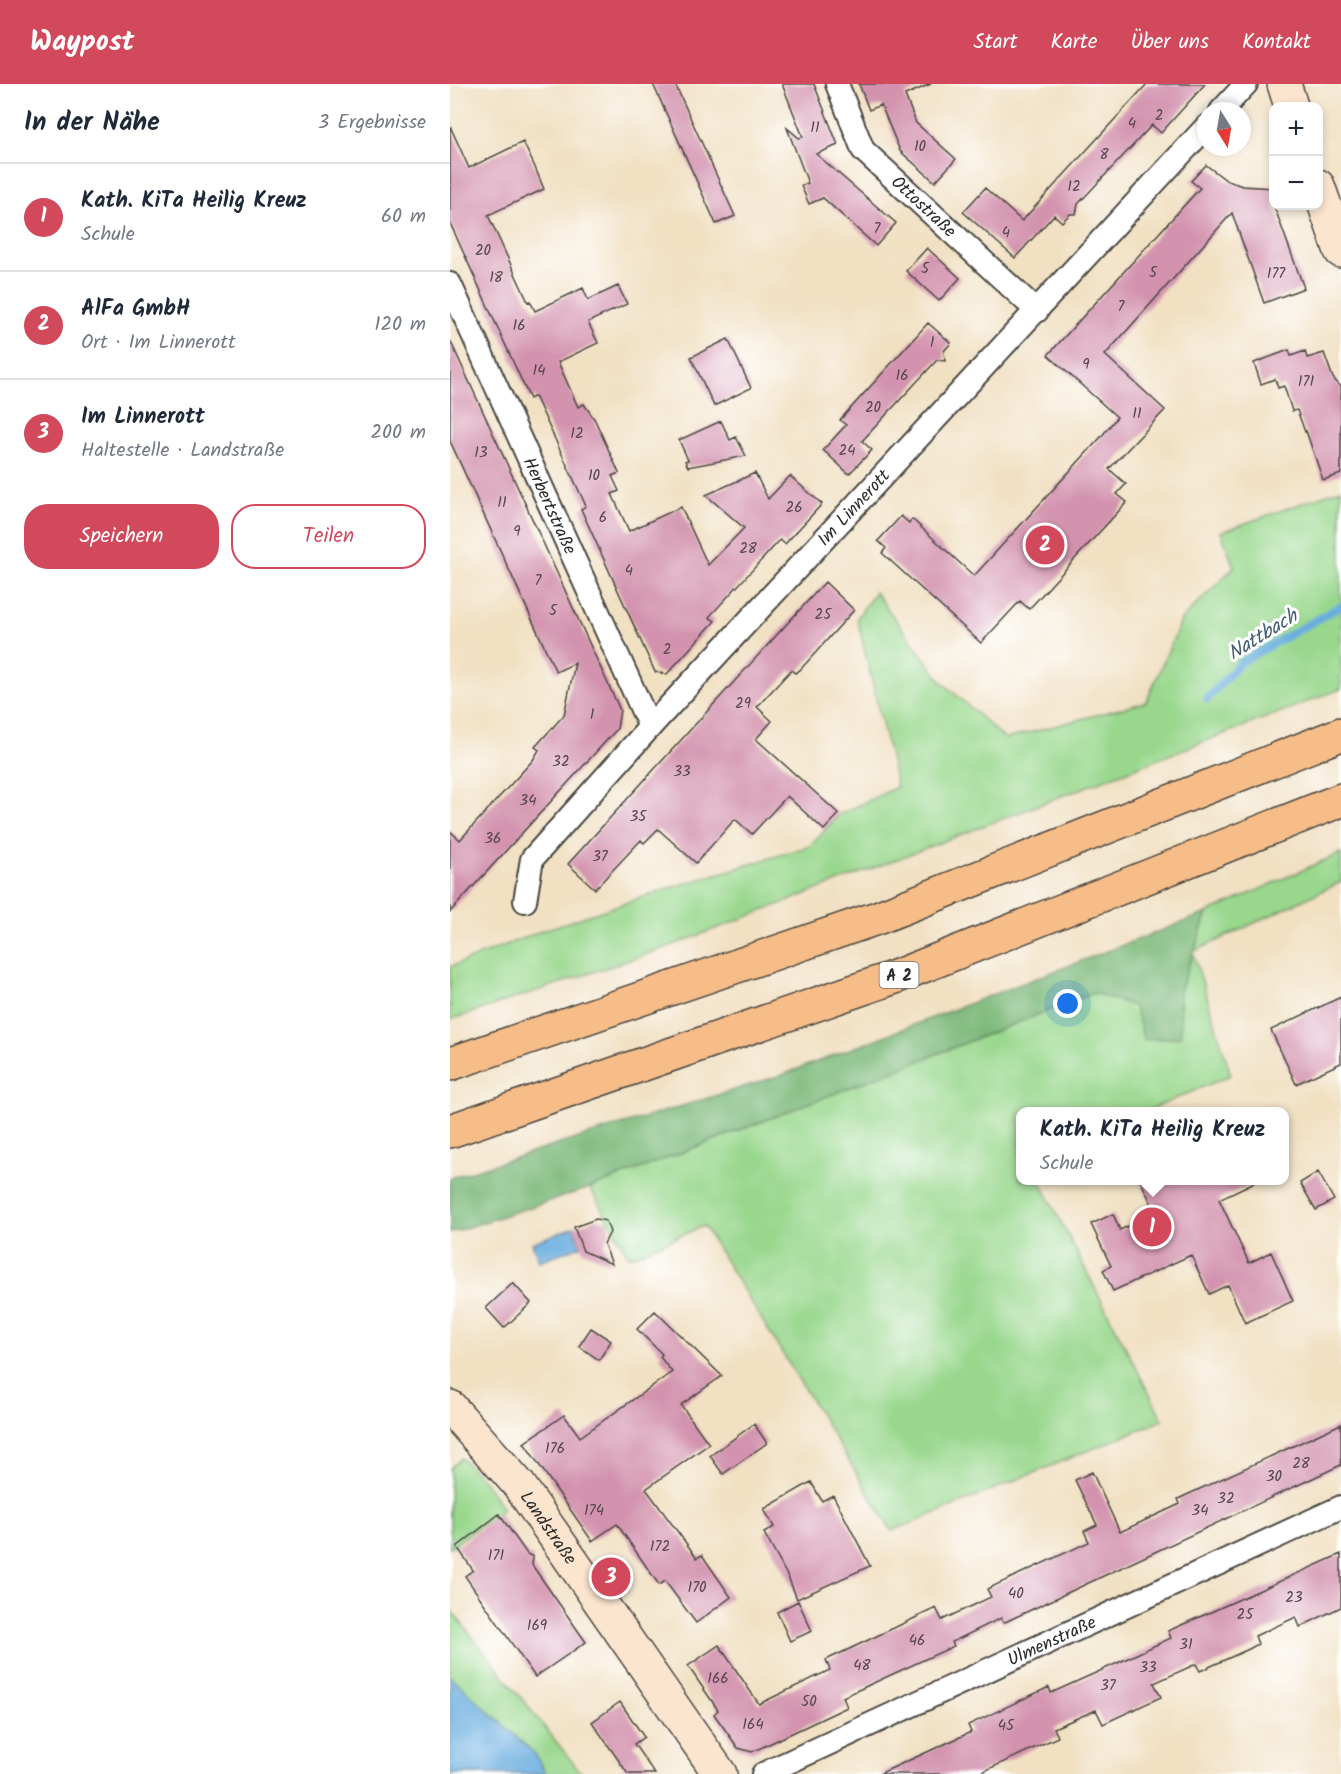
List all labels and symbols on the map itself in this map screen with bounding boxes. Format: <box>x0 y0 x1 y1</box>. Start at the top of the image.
north arrow <box>1197 102 1251 156</box>
house number: 2 <box>1155 104 1163 128</box>
house number: 4 <box>1128 112 1136 136</box>
house number: 11 <box>810 116 820 140</box>
house number: 10 <box>914 135 927 159</box>
house number: 8 <box>1099 143 1109 167</box>
street label: Ottostraße <box>883 169 962 246</box>
house number: 12 <box>1067 175 1081 199</box>
house number: 7 <box>874 217 882 241</box>
house number: 4 <box>1002 221 1010 245</box>
house number: 20 <box>475 239 492 263</box>
house number: 5 <box>921 257 930 281</box>
house number: 5 <box>1149 261 1158 285</box>
house number: 177 <box>1267 262 1286 286</box>
house number: 18 <box>489 266 504 290</box>
house number: 7 <box>1118 295 1126 319</box>
house number: 16 <box>512 314 526 338</box>
house number: 1 <box>930 331 935 355</box>
house number: 9 <box>1082 353 1090 377</box>
house number: 14 <box>533 359 545 383</box>
house number: 16 <box>895 364 909 388</box>
house number: 171 <box>1298 370 1314 394</box>
house number: 20 <box>865 396 882 420</box>
house number: 11 <box>1132 402 1142 426</box>
house number: 12 <box>570 422 584 446</box>
house number: 24 <box>839 439 855 463</box>
house number: 13 <box>474 441 488 465</box>
street label: Herbertstraße <box>514 453 583 560</box>
street label: Im Linnerott <box>811 462 899 554</box>
house number: 10 <box>588 464 601 488</box>
house number: 11 <box>497 491 507 515</box>
house number: 26 <box>785 496 803 520</box>
house number: 6 <box>599 506 607 530</box>
house number: 9 <box>513 520 521 544</box>
pin: 2 <box>1026 522 1064 568</box>
house number: 28 <box>739 537 758 561</box>
house number: 4 <box>625 559 633 583</box>
house number: 7 <box>535 569 543 593</box>
house number: 5 <box>549 599 558 623</box>
water label: Nattbach <box>1222 600 1307 670</box>
house number: 25 <box>815 603 832 627</box>
house number: 2 <box>663 638 671 662</box>
house number: 29 <box>735 692 752 716</box>
house number: 1 <box>590 703 595 727</box>
house number: 32 <box>552 750 570 774</box>
house number: 33 <box>673 760 691 784</box>
house number: 34 <box>520 789 536 813</box>
house number: 35 <box>630 805 647 829</box>
house number: 36 <box>485 827 501 851</box>
house number: 37 <box>592 845 609 869</box>
road number: A 2 <box>880 962 918 988</box>
your location <box>1053 989 1082 1018</box>
pin: 1 <box>1132 1204 1172 1250</box>
house number: 176 <box>545 1437 565 1461</box>
house number: 28 <box>1292 1452 1311 1476</box>
house number: 30 <box>1266 1465 1283 1489</box>
street label: Landstraße <box>511 1485 583 1571</box>
house number: 32 <box>1217 1487 1235 1511</box>
house number: 174 <box>584 1499 604 1523</box>
house number: 34 <box>1192 1499 1208 1523</box>
house number: 172 <box>650 1535 670 1559</box>
house number: 171 <box>488 1544 504 1568</box>
pin: 3 <box>592 1554 630 1600</box>
house number: 170 <box>687 1576 707 1600</box>
house number: 40 <box>1008 1582 1024 1606</box>
house number: 23 <box>1285 1586 1303 1610</box>
house number: 25 <box>1237 1603 1254 1627</box>
street label: Ulmenstraße <box>1003 1609 1101 1675</box>
house number: 169 <box>527 1614 548 1638</box>
house number: 46 <box>909 1629 925 1653</box>
house number: 31 <box>1179 1633 1193 1657</box>
house number: 48 <box>853 1654 872 1678</box>
house number: 33 <box>1139 1656 1157 1680</box>
house number: 166 <box>707 1667 729 1691</box>
house number: 37 <box>1100 1674 1117 1698</box>
house number: 50 <box>801 1690 817 1714</box>
house number: 164 <box>742 1713 764 1737</box>
house number: 45 <box>998 1714 1015 1738</box>

